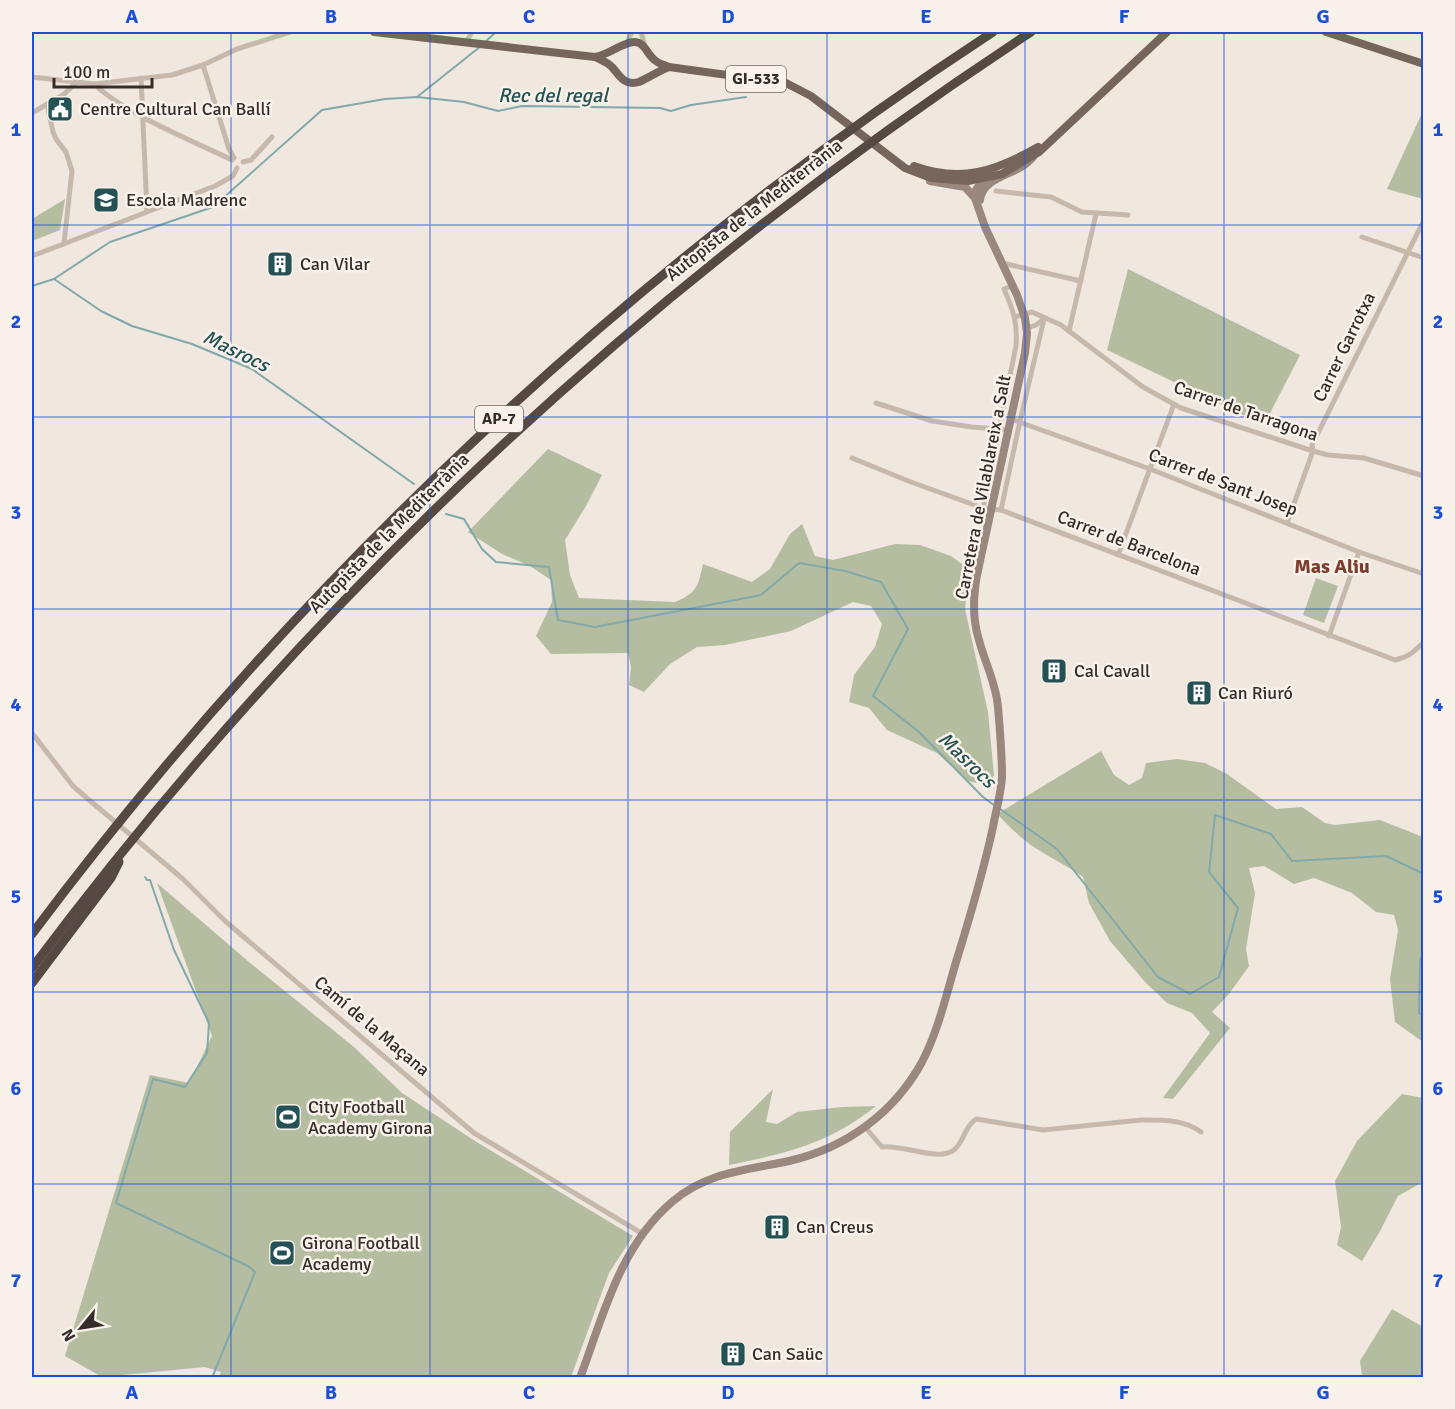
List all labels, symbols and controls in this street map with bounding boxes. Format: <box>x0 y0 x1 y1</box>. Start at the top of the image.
text: A <box>126 4 139 29</box>
text: B <box>325 4 337 29</box>
text: C <box>523 4 535 29</box>
text: D <box>721 4 735 29</box>
text: E <box>920 4 932 29</box>
text: F <box>1119 4 1130 29</box>
text: G <box>1316 4 1330 29</box>
scale bar <box>54 51 152 89</box>
text: 100 m <box>63 61 110 83</box>
road number: GI-533 <box>726 66 786 92</box>
water label: Rec del regal <box>498 83 610 108</box>
public building icon: Centre Cultural Can Ballí <box>45 94 75 124</box>
place label: Centre Cultural Can Ballí <box>80 98 271 120</box>
text: 1 <box>11 117 22 142</box>
text: 1 <box>1433 117 1444 142</box>
street label: Autopista de la Mediterrània <box>661 134 847 286</box>
school or university icon: Escola Madrenc <box>91 185 121 215</box>
place label: Escola Madrenc <box>126 189 247 211</box>
building icon: Can Vilar <box>265 249 295 279</box>
place label: Can Vilar <box>300 253 370 275</box>
street label: Carrer Garrotxa <box>1308 289 1380 405</box>
text: 2 <box>11 309 21 334</box>
text: 2 <box>1433 309 1443 334</box>
water label: Masrocs <box>199 324 275 379</box>
street label: Carretera de Vilablareix a Salt <box>950 373 1016 601</box>
street label: Carrer de Tarragona <box>1171 376 1321 446</box>
road number: AP-7 <box>475 406 523 432</box>
street label: Carrer de Sant Josep <box>1145 443 1301 521</box>
street label: Autopista de la Mediterrània <box>304 448 474 618</box>
text: 3 <box>11 500 21 525</box>
text: 3 <box>1433 500 1443 525</box>
street label: Carrer de Barcelona <box>1054 505 1204 581</box>
district label: Mas Aliu <box>1294 554 1370 579</box>
building icon: Cal Cavall <box>1039 656 1069 686</box>
place label: Cal Cavall <box>1074 660 1150 682</box>
building icon: Can Riuró <box>1184 678 1214 708</box>
place label: Can Riuró <box>1218 682 1293 704</box>
text: 4 <box>11 692 22 717</box>
text: 4 <box>1433 692 1444 717</box>
water label: Masrocs <box>933 726 1003 795</box>
text: 5 <box>11 884 21 909</box>
text: 5 <box>1433 884 1443 909</box>
street label: Camí de la Maçana <box>310 971 434 1081</box>
text: 6 <box>11 1076 22 1101</box>
text: 6 <box>1433 1076 1444 1101</box>
place label: City Football Academy Girona <box>308 1096 432 1139</box>
sports icon: City Football Academy Girona <box>273 1102 303 1132</box>
building icon: Can Creus <box>762 1212 792 1242</box>
place label: Can Creus <box>796 1216 874 1238</box>
place label: Girona Football Academy <box>302 1232 420 1275</box>
sports icon: Girona Football Academy <box>267 1238 297 1268</box>
text: 7 <box>11 1268 22 1293</box>
text: 7 <box>1433 1268 1444 1293</box>
north arrow <box>51 1298 111 1358</box>
text: N <box>57 1325 80 1345</box>
building icon: Can Saüc <box>718 1339 748 1369</box>
place label: Can Saüc <box>752 1343 823 1365</box>
text: A <box>126 1380 139 1405</box>
text: B <box>325 1380 337 1405</box>
text: C <box>523 1380 535 1405</box>
text: D <box>721 1380 735 1405</box>
text: E <box>920 1380 932 1405</box>
text: F <box>1119 1380 1130 1405</box>
text: G <box>1316 1380 1330 1405</box>

